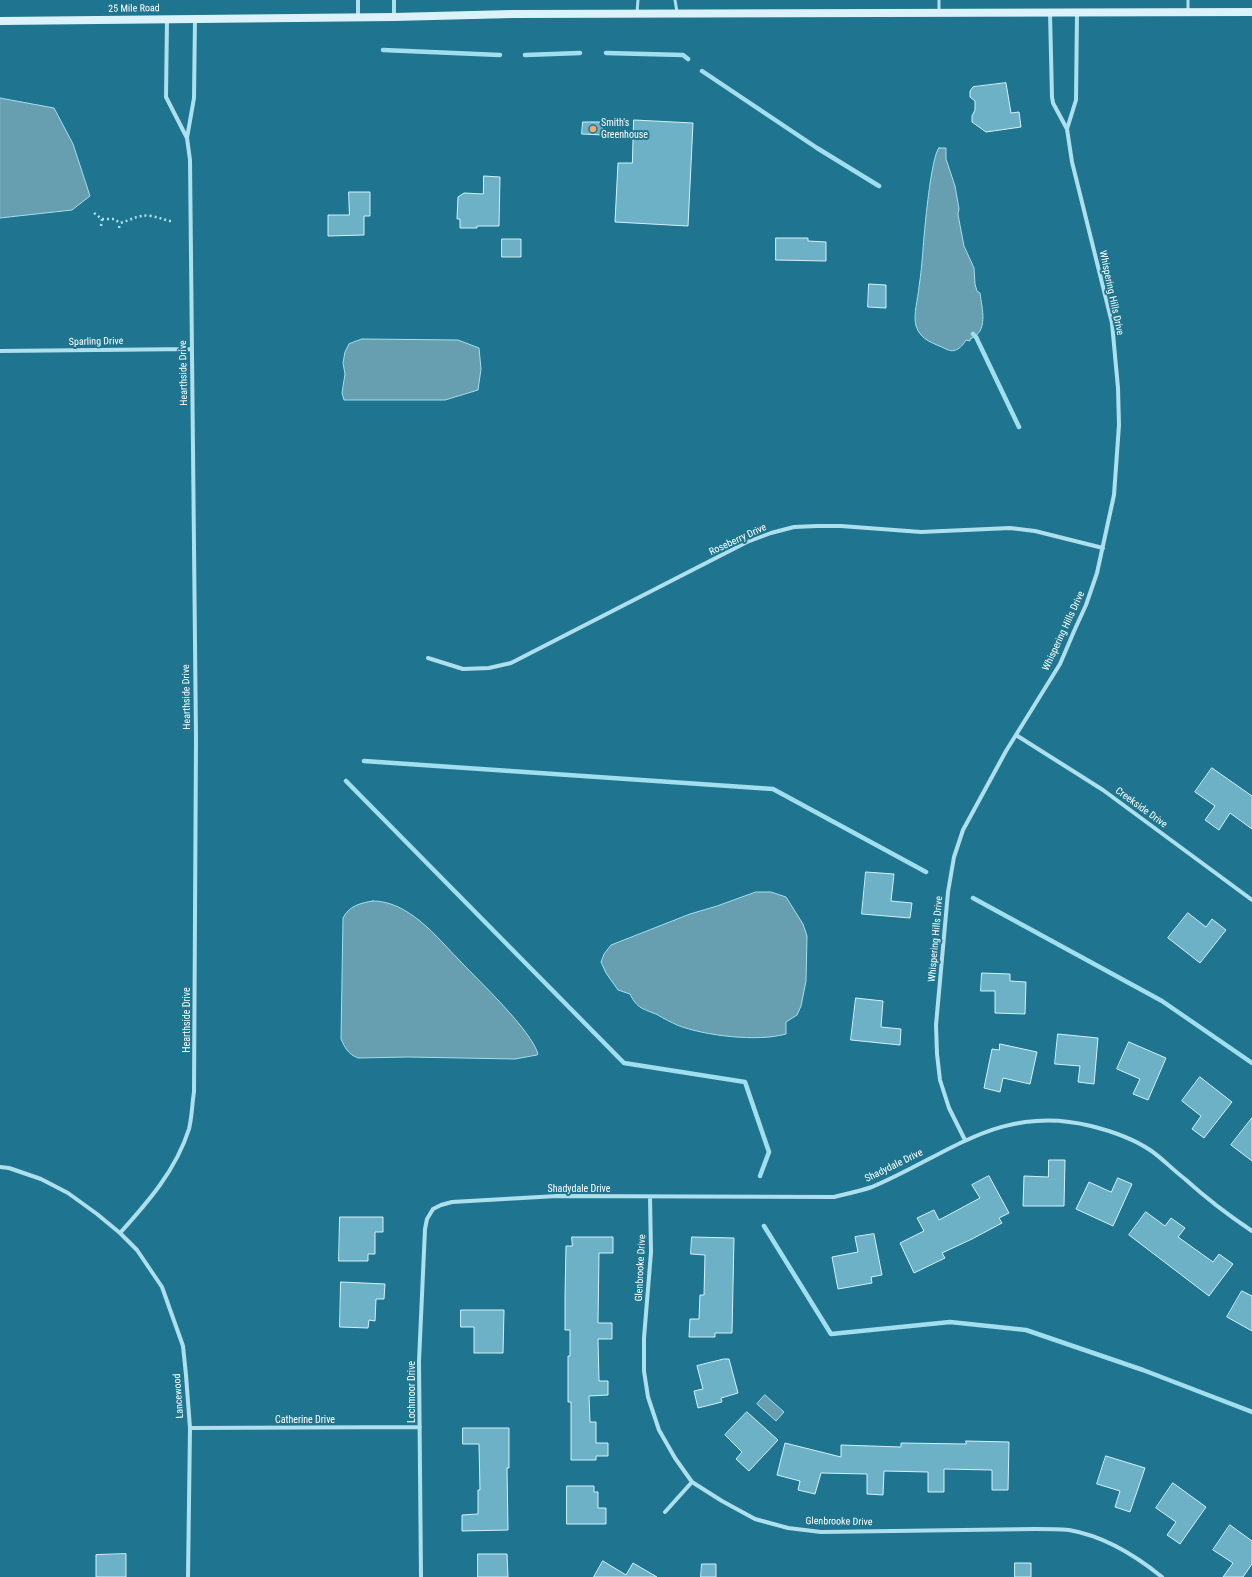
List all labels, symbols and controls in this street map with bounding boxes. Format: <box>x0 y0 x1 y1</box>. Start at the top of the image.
street label: 25 Mile Road <box>108 3 160 15</box>
place label: Smith's Greenhouse <box>601 117 648 140</box>
marker: Smith's Greenhouse <box>588 124 598 134</box>
street label: Whispering Hills Drive <box>1096 250 1126 336</box>
street label: Sparling Drive <box>69 336 123 348</box>
street label: Hearthside Drive <box>177 340 191 406</box>
street label: Roseberry Drive <box>707 522 769 558</box>
street label: Whispering Hills Drive <box>1040 589 1088 673</box>
street label: Hearthside Drive <box>180 664 194 730</box>
street label: Creekside Drive <box>1113 785 1169 831</box>
street label: Whispering Hills Drive <box>926 896 946 982</box>
street label: Hearthside Drive <box>181 987 193 1053</box>
street label: Shadydale Drive <box>863 1147 925 1185</box>
street label: Shadydale Drive <box>548 1183 610 1195</box>
street label: Glenbrooke Drive <box>633 1234 649 1302</box>
street label: Lochmoor Drive <box>406 1361 418 1423</box>
street label: Lancewood <box>171 1373 187 1419</box>
street label: Catherine Drive <box>275 1414 335 1426</box>
street label: Glenbrooke Drive <box>805 1515 873 1529</box>

